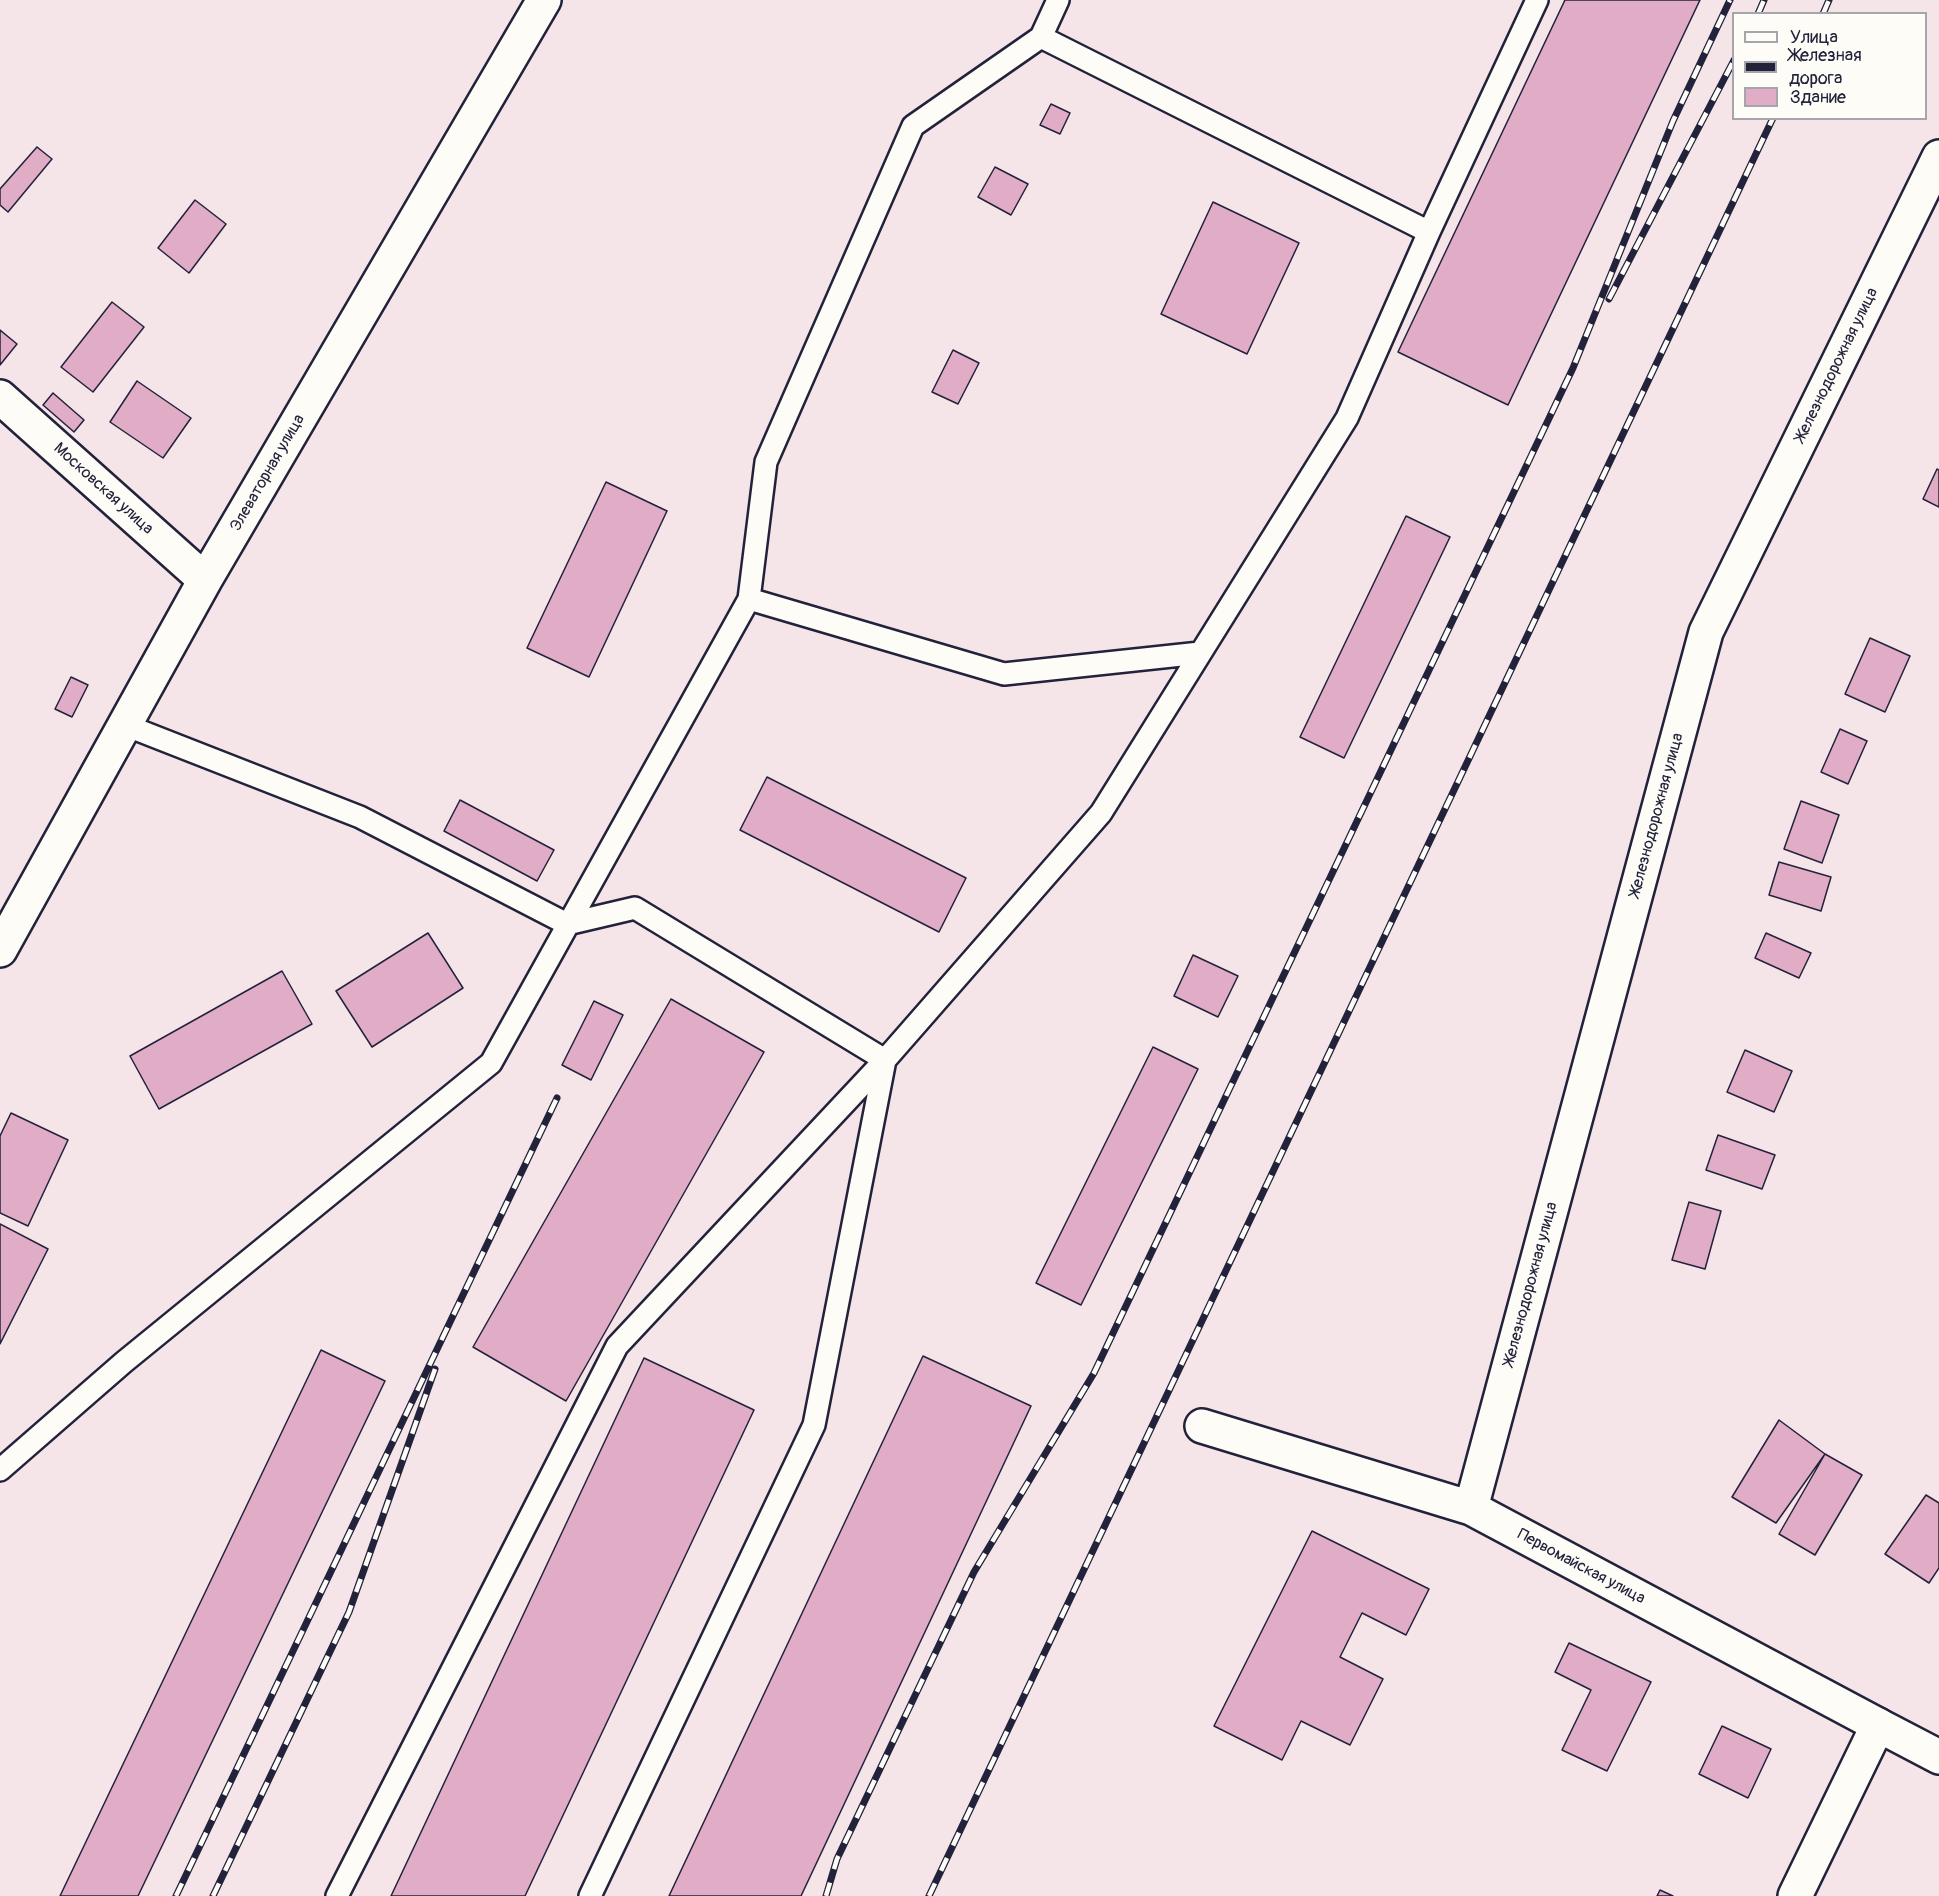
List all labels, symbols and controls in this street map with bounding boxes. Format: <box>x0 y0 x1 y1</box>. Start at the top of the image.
legend <box>1732 12 1927 120</box>
text: Улица <box>1790 26 1838 49</box>
text: Железная дорога <box>1789 44 1862 90</box>
text: Здание <box>1790 86 1846 109</box>
street label: Железнодорожная улица <box>1791 285 1883 445</box>
street label: Элеваторная улица <box>227 411 309 535</box>
street label: Московская улица <box>49 439 157 539</box>
street label: Железнодорожная улица <box>1626 731 1688 899</box>
street label: Железнодорожная улица <box>1500 1200 1562 1368</box>
street label: Первомайская улица <box>1514 1525 1648 1609</box>

